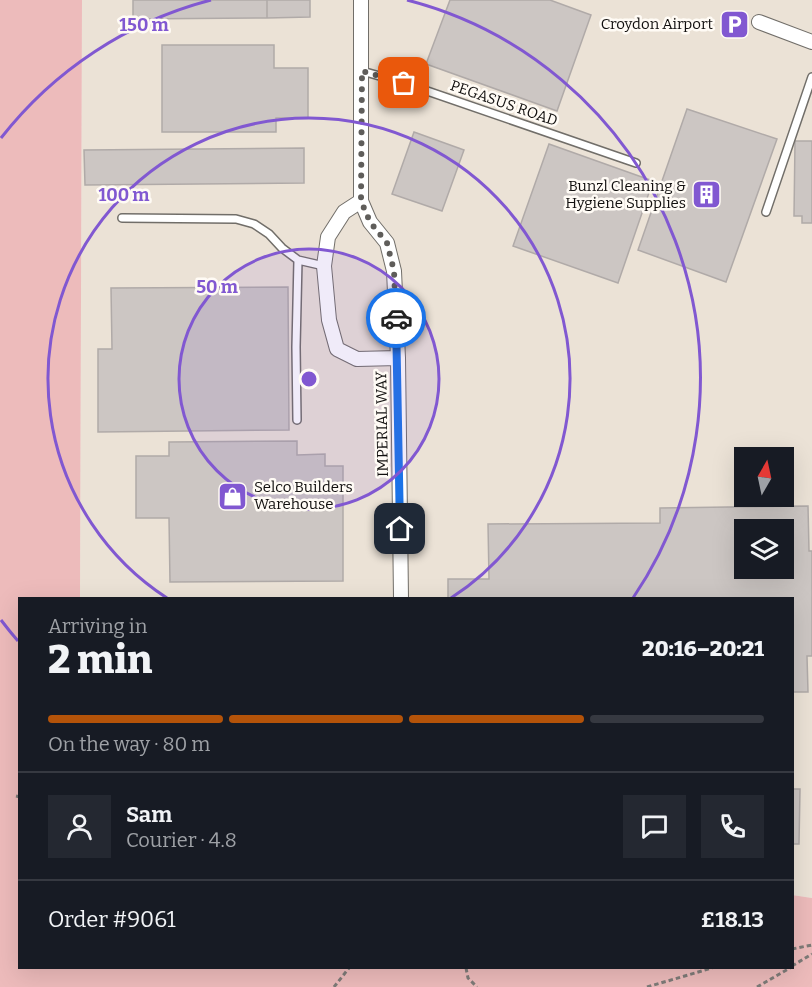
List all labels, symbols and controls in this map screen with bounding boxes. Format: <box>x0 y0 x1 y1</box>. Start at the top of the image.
parking icon: Croydon Airport <box>718 8 750 40</box>
text: 150 m <box>119 14 169 36</box>
place label: Croydon Airport <box>601 15 714 33</box>
pin <box>378 57 429 108</box>
icon: bag <box>387 66 420 99</box>
street label: PEGASUS ROAD <box>448 76 560 130</box>
place label: Bunzl Cleaning & Hygiene Supplies <box>565 177 686 212</box>
building icon: Bunzl Cleaning & Hygiene Supplies <box>691 179 723 211</box>
text: 100 m <box>98 184 150 206</box>
text: 50 m <box>196 276 238 298</box>
courier <box>366 288 426 348</box>
icon: car <box>380 302 413 335</box>
centre of rings <box>299 369 319 389</box>
street label: IMPERIAL WAY <box>372 371 392 477</box>
north arrow <box>734 447 794 507</box>
map controls <box>734 447 794 579</box>
place label: Selco Builders Warehouse <box>254 478 353 513</box>
shop icon: Selco Builders Warehouse <box>217 480 249 512</box>
pin <box>374 503 425 554</box>
icon: home <box>383 512 416 545</box>
button: layers <box>734 519 794 579</box>
text: Arriving in <box>48 614 147 638</box>
text: 20:16–20:21 <box>642 635 764 662</box>
text: 2 min <box>48 637 152 683</box>
text: On the way · 80 m <box>48 732 210 756</box>
button: person <box>48 795 111 858</box>
button: chat <box>623 795 686 858</box>
button: phone <box>701 795 764 858</box>
text: Sam <box>126 801 172 828</box>
text: Courier · 4.8 <box>126 828 237 852</box>
text: Order #9061 <box>48 906 176 933</box>
text: £18.13 <box>701 906 764 933</box>

